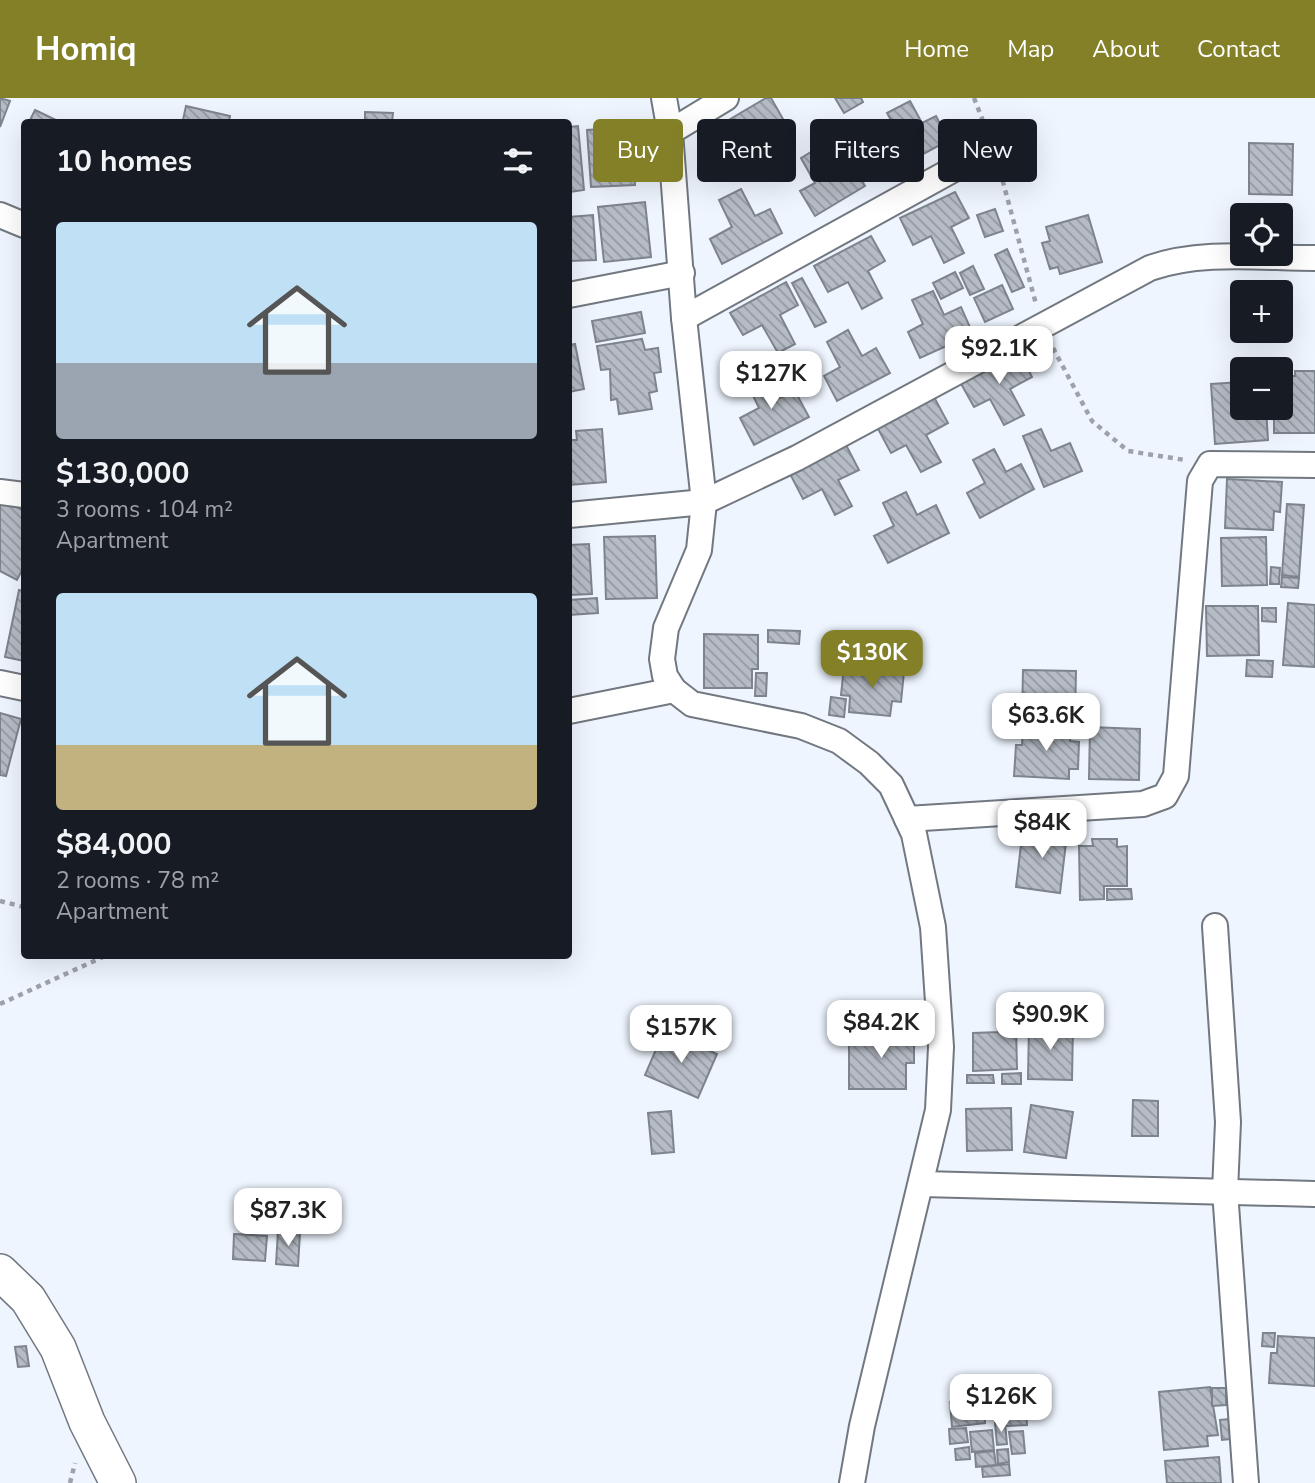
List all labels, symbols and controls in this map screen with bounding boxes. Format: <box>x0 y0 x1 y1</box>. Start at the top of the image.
text: Homiq <box>35 27 137 72</box>
text: Home <box>904 33 969 65</box>
text: Map <box>1007 33 1054 65</box>
text: About <box>1092 33 1159 65</box>
text: Contact <box>1197 33 1280 65</box>
chip: Buy <box>593 119 683 182</box>
chip: Rent <box>697 119 796 182</box>
chip: Filters <box>810 119 924 182</box>
chip: New <box>938 119 1037 182</box>
text: 10 homes <box>56 141 192 182</box>
icon: filters <box>499 142 537 180</box>
map controls <box>1230 203 1293 420</box>
button: locate <box>1230 203 1293 266</box>
icon: home <box>234 267 360 393</box>
button: + <box>1230 280 1293 343</box>
pin: $92.1K <box>942 327 1056 386</box>
text: $92.1K <box>961 333 1037 364</box>
pin: $127K <box>722 352 820 411</box>
button: − <box>1230 357 1293 420</box>
text: $127K <box>736 358 806 389</box>
text: $130,000 <box>56 453 189 494</box>
text: 3 rooms · 104 m² <box>56 494 233 525</box>
text: Apartment <box>56 525 168 556</box>
pin: $130K <box>823 630 921 690</box>
text: $130K <box>837 637 907 668</box>
icon: home <box>234 638 360 764</box>
pin: $63.6K <box>989 694 1103 753</box>
text: $63.6K <box>1008 700 1084 731</box>
pin: $84K <box>1001 800 1083 860</box>
text: $84K <box>1014 807 1070 838</box>
text: $84,000 <box>56 824 171 865</box>
text: 2 rooms · 78 m² <box>56 865 219 896</box>
text: Apartment <box>56 896 168 927</box>
pin: $90.9K <box>993 992 1107 1052</box>
text: $90.9K <box>1012 999 1088 1030</box>
pin: $84.2K <box>824 1000 938 1060</box>
pin: $157K <box>632 1006 730 1065</box>
text: $84.2K <box>843 1007 919 1038</box>
text: $157K <box>646 1012 716 1043</box>
pin: $87.3K <box>231 1188 345 1248</box>
text: $87.3K <box>250 1195 326 1226</box>
pin: $126K <box>952 1374 1050 1434</box>
text: $126K <box>966 1381 1036 1412</box>

